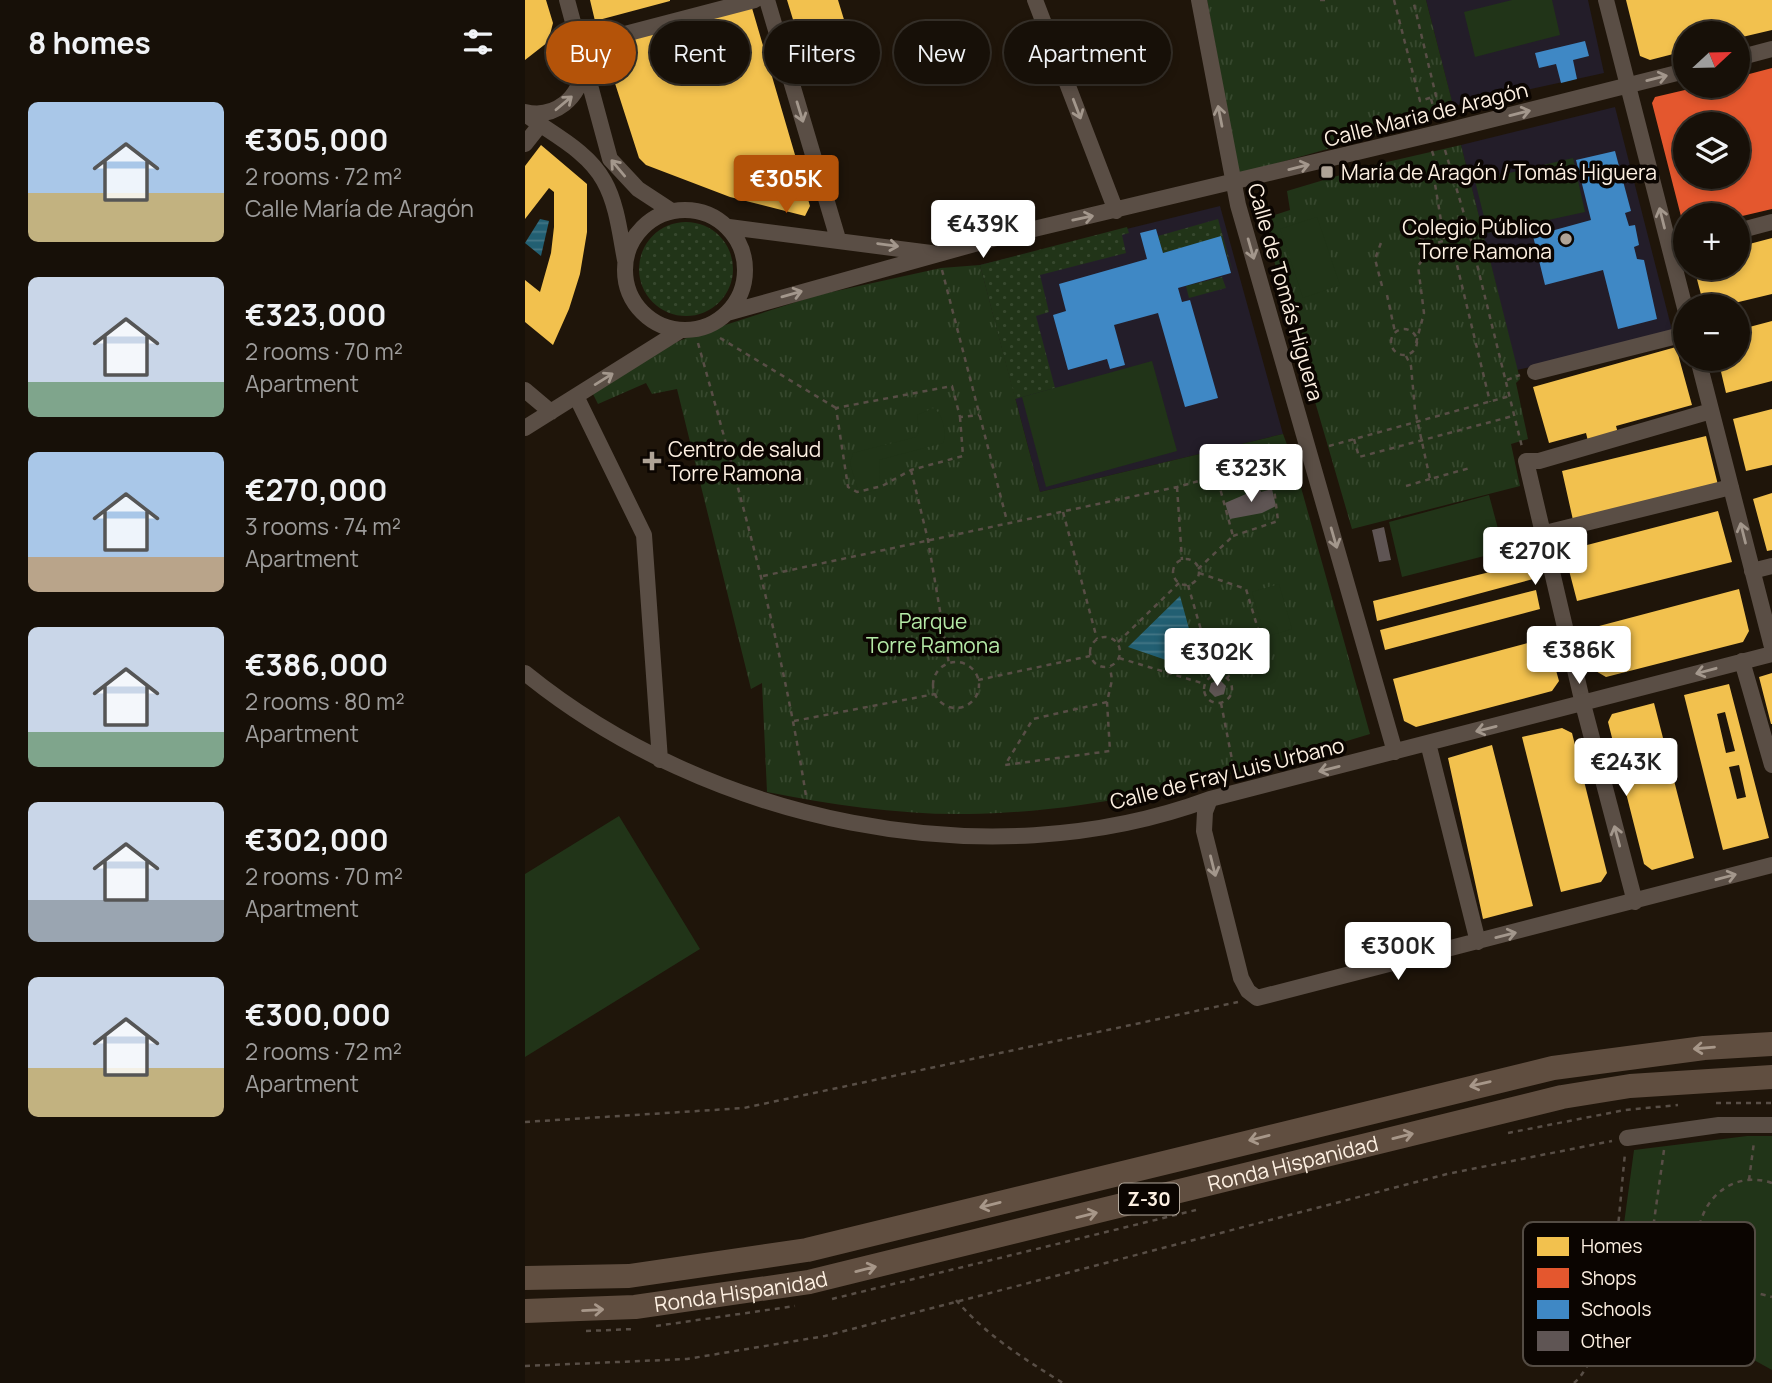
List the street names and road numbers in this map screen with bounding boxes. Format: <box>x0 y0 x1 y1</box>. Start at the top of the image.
street label: Calle Maria de Aragón <box>1321 75 1531 153</box>
street label: Calle de Tomás Higuera <box>1242 180 1330 404</box>
street label: Calle de Fray Luis Urbano <box>1107 730 1347 816</box>
street label: Ronda Hispanidad <box>1205 1129 1381 1198</box>
road number: Z-30 <box>1119 1184 1179 1214</box>
street label: Ronda Hispanidad <box>652 1264 830 1318</box>

